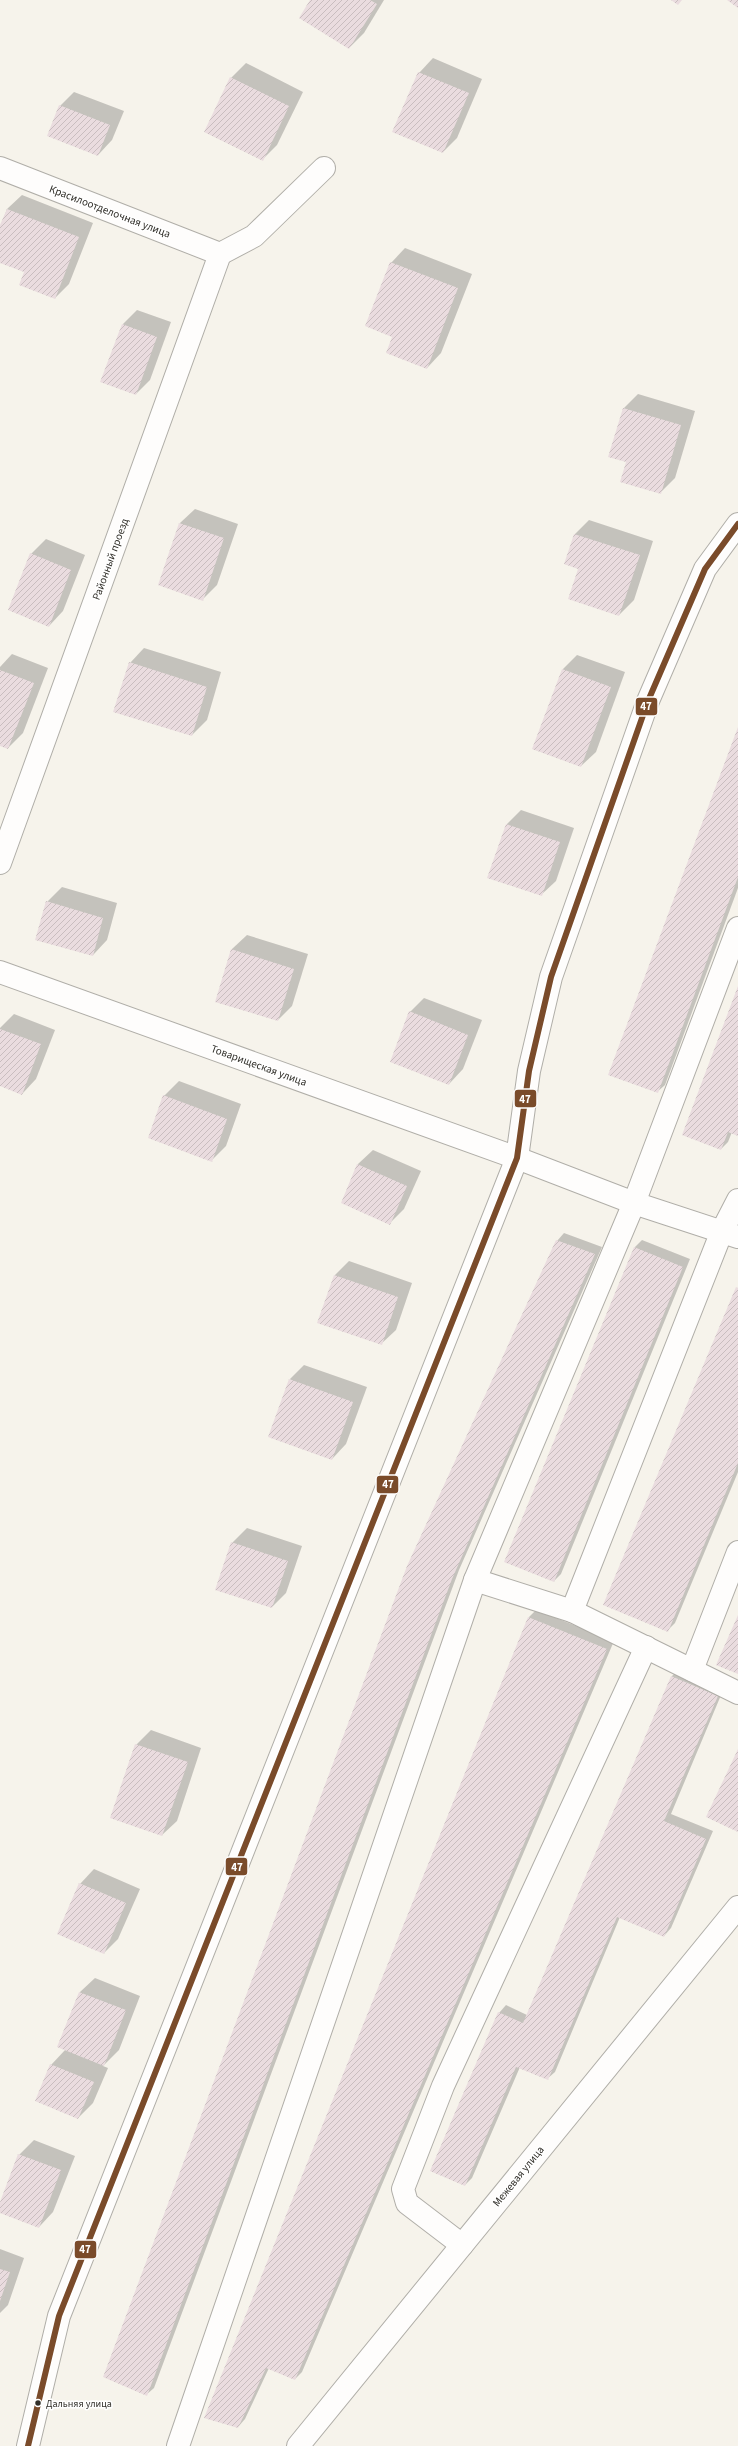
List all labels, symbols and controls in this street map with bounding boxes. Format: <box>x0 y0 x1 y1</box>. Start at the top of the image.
street label: Красилоотделочная улица <box>47 181 173 242</box>
street label: Районный проезд <box>89 516 132 602</box>
line badge: 47 <box>635 697 658 716</box>
text: 47 <box>640 699 652 714</box>
street label: Товарищеская улица <box>209 1041 309 1090</box>
line badge: 47 <box>514 1089 537 1108</box>
text: 47 <box>519 1092 531 1107</box>
line badge: 47 <box>376 1475 399 1494</box>
text: 47 <box>382 1477 394 1492</box>
line badge: 47 <box>225 1857 248 1876</box>
text: 47 <box>231 1860 243 1875</box>
street label: Межевая улица <box>489 2143 548 2210</box>
line badge: 47 <box>74 2240 97 2259</box>
text: 47 <box>79 2242 91 2257</box>
place label: Дальняя улица <box>46 2397 112 2411</box>
marker: Дальняя улица <box>33 2398 43 2408</box>

